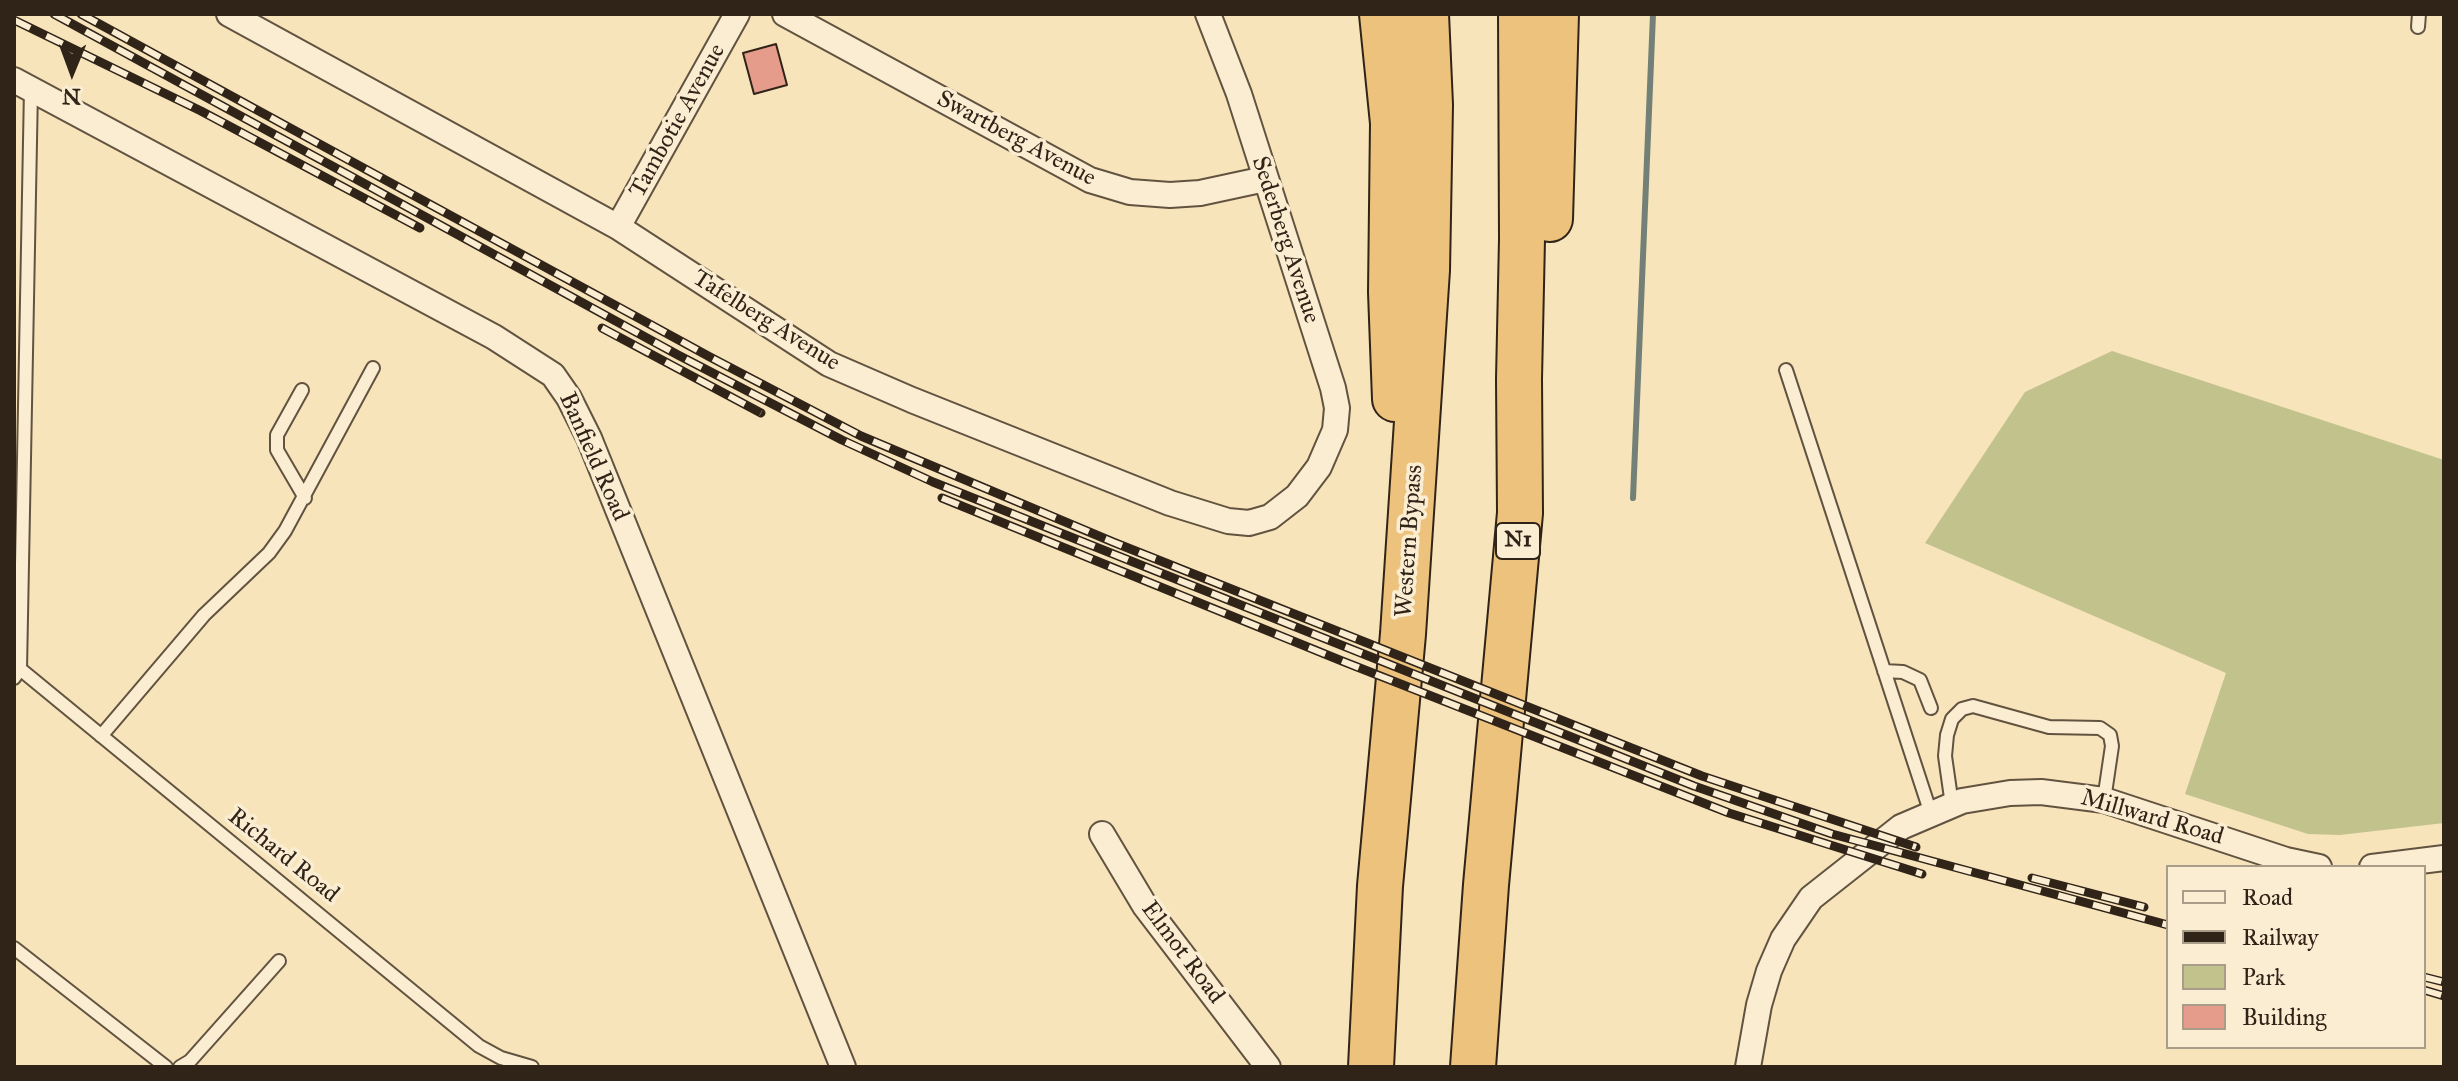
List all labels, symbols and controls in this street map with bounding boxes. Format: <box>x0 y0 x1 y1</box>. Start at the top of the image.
north arrow <box>32 32 112 112</box>
street label: Tambotie Avenue <box>624 39 732 203</box>
text: N <box>62 83 81 110</box>
street label: Swartberg Avenue <box>932 85 1100 193</box>
street label: Sederberg Avenue <box>1244 153 1326 327</box>
street label: Tafelberg Avenue <box>687 264 845 378</box>
street label: Banfield Road <box>552 388 634 526</box>
street label: Western Bypass <box>1390 464 1430 618</box>
road number: N1 <box>1496 523 1540 559</box>
street label: Millward Road <box>2077 784 2227 852</box>
street label: Richard Road <box>222 803 344 909</box>
legend <box>2166 865 2426 1049</box>
text: Road <box>2242 882 2293 912</box>
street label: Elmot Road <box>1134 896 1230 1010</box>
text: Railway <box>2242 922 2319 952</box>
text: Park <box>2242 962 2285 992</box>
text: Building <box>2242 1002 2327 1032</box>

